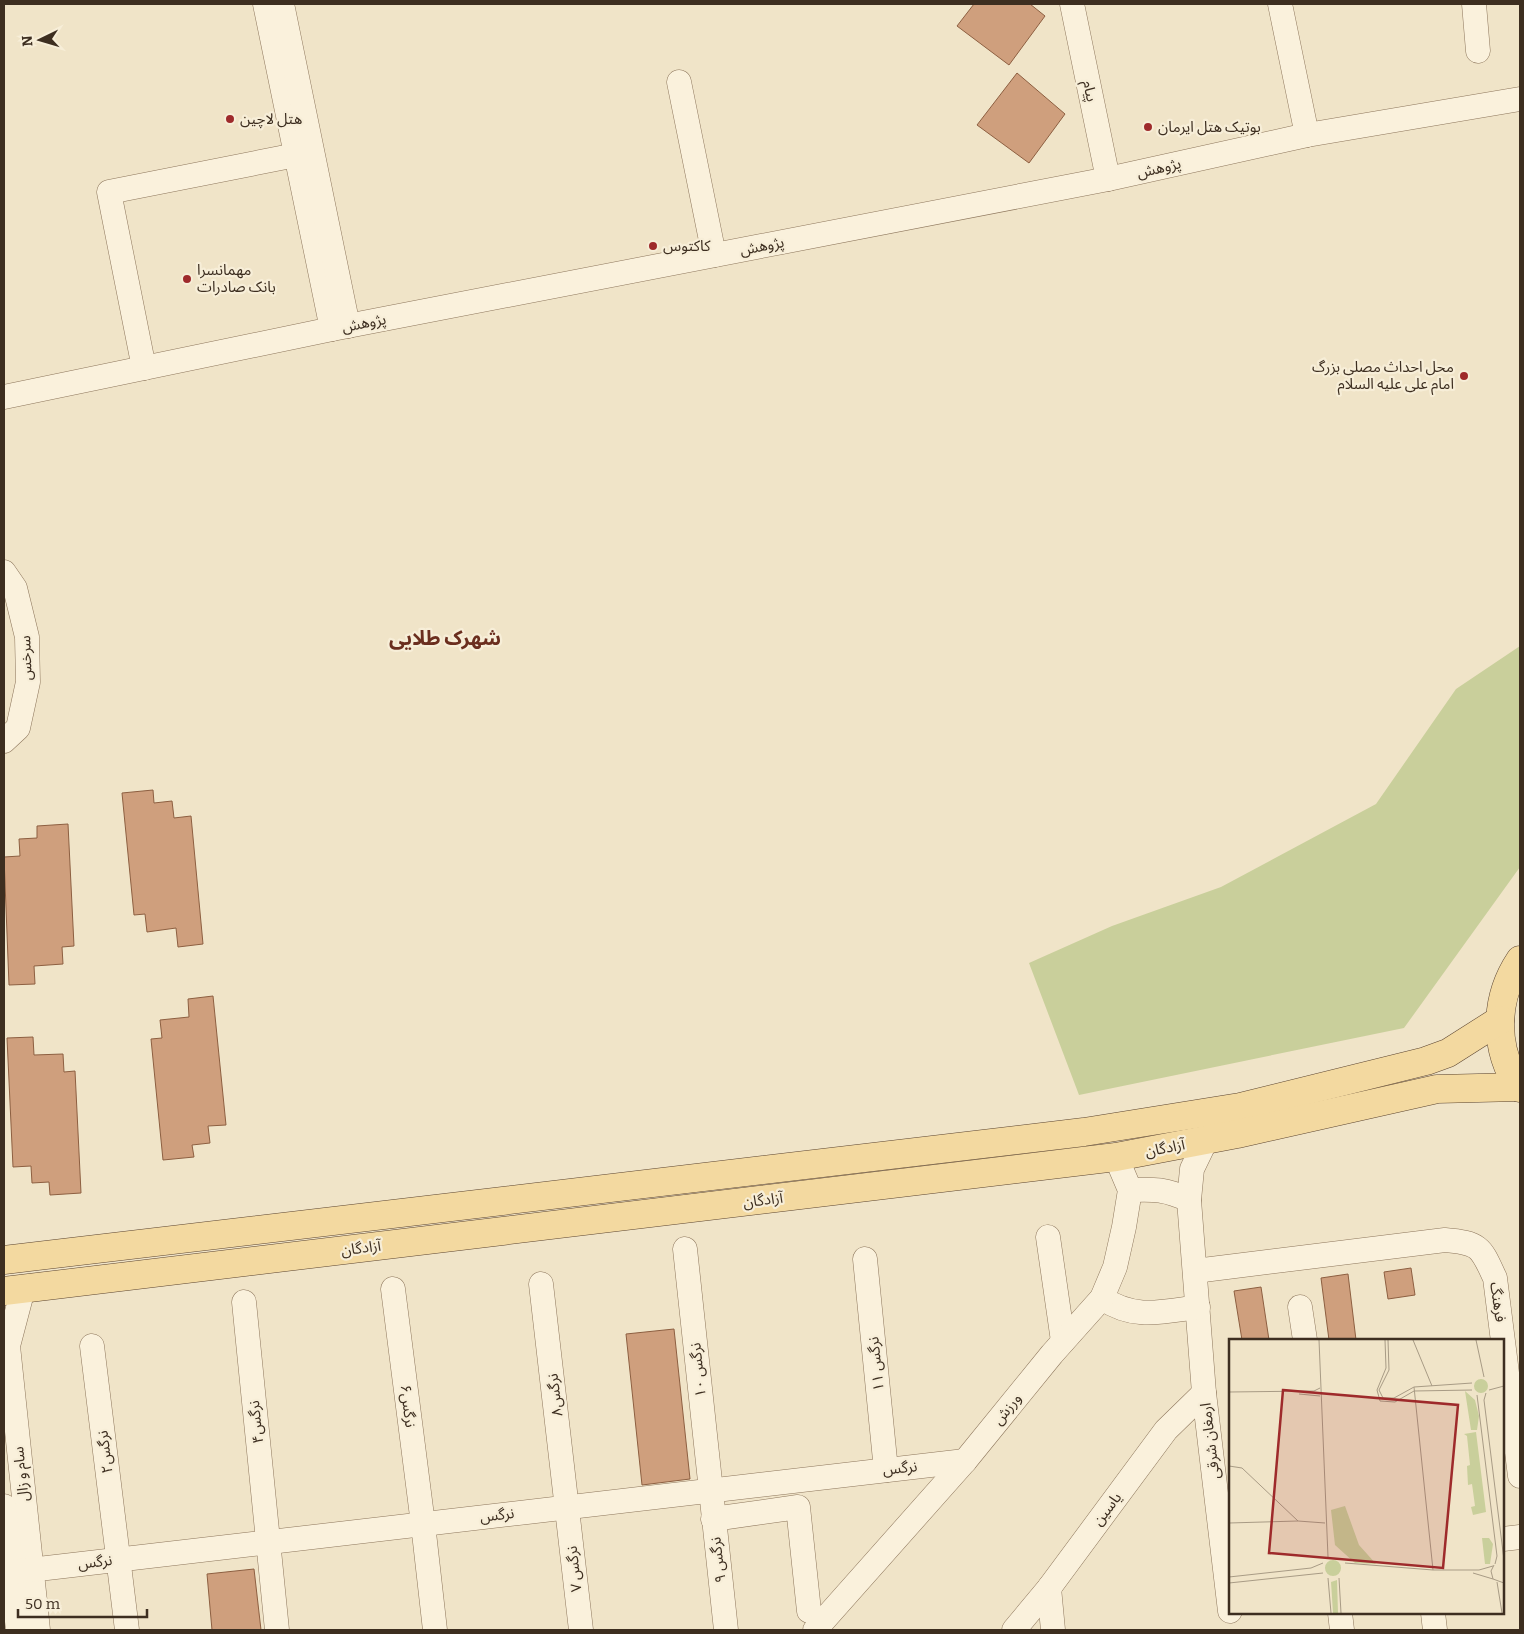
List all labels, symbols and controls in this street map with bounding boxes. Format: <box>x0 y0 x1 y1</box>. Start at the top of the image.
north arrow <box>15 15 65 65</box>
text: N <box>19 35 36 47</box>
street label: پیام <box>1077 79 1101 104</box>
place label: هتل لاچین <box>240 110 302 129</box>
marker: هتل لاچین <box>224 113 236 125</box>
place label: بوتیک هتل ایرمان <box>1158 118 1261 136</box>
marker: بوتیک هتل ایرمان <box>1142 121 1154 133</box>
street label: پژوهش <box>1135 154 1183 183</box>
street label: پژوهش <box>738 233 786 260</box>
place label: کاکتوس <box>663 237 711 255</box>
marker: کاکتوس <box>647 240 659 252</box>
place label: مهمانسرا بانک صادرات <box>197 261 276 296</box>
marker: مهمانسرا بانک صادرات <box>181 273 193 285</box>
street label: پژوهش <box>340 310 388 337</box>
place label: محل احداث مصلی بزرگ امام علی علیه السلام <box>1312 358 1454 395</box>
marker: محل احداث مصلی بزرگ امام علی علیه السلام <box>1458 370 1470 382</box>
district label: شهرک طلایی <box>389 626 501 650</box>
street label: سرخس <box>16 635 36 681</box>
street label: آزادگان <box>1144 1135 1187 1161</box>
street label: آزادگان <box>742 1189 785 1211</box>
street label: آزادگان <box>340 1237 383 1259</box>
street label: فرهنگ <box>1486 1281 1510 1324</box>
street label: نرگس ۱۱ <box>864 1336 888 1392</box>
inset map <box>1229 1339 1504 1614</box>
street label: نرگس ۱۰ <box>686 1342 710 1398</box>
street label: نرگس۸ <box>543 1372 567 1418</box>
street label: نرگس۶ <box>396 1383 420 1429</box>
street label: ورزش <box>989 1390 1025 1428</box>
street label: نرگس۴ <box>245 1400 267 1444</box>
street label: ارمغان شرقی <box>1196 1402 1224 1480</box>
street label: نرگس۲ <box>93 1429 117 1475</box>
street label: سام و زال <box>9 1445 35 1502</box>
street label: نرگس <box>882 1457 918 1479</box>
street label: یاسین <box>1089 1489 1125 1529</box>
street label: نرگس <box>479 1504 515 1526</box>
street label: نرگس ۹ <box>706 1536 730 1584</box>
street label: نرگس ۷ <box>563 1545 585 1593</box>
street label: نرگس <box>77 1551 113 1573</box>
scale bar <box>18 1586 146 1618</box>
text: 50 m <box>25 1595 61 1613</box>

